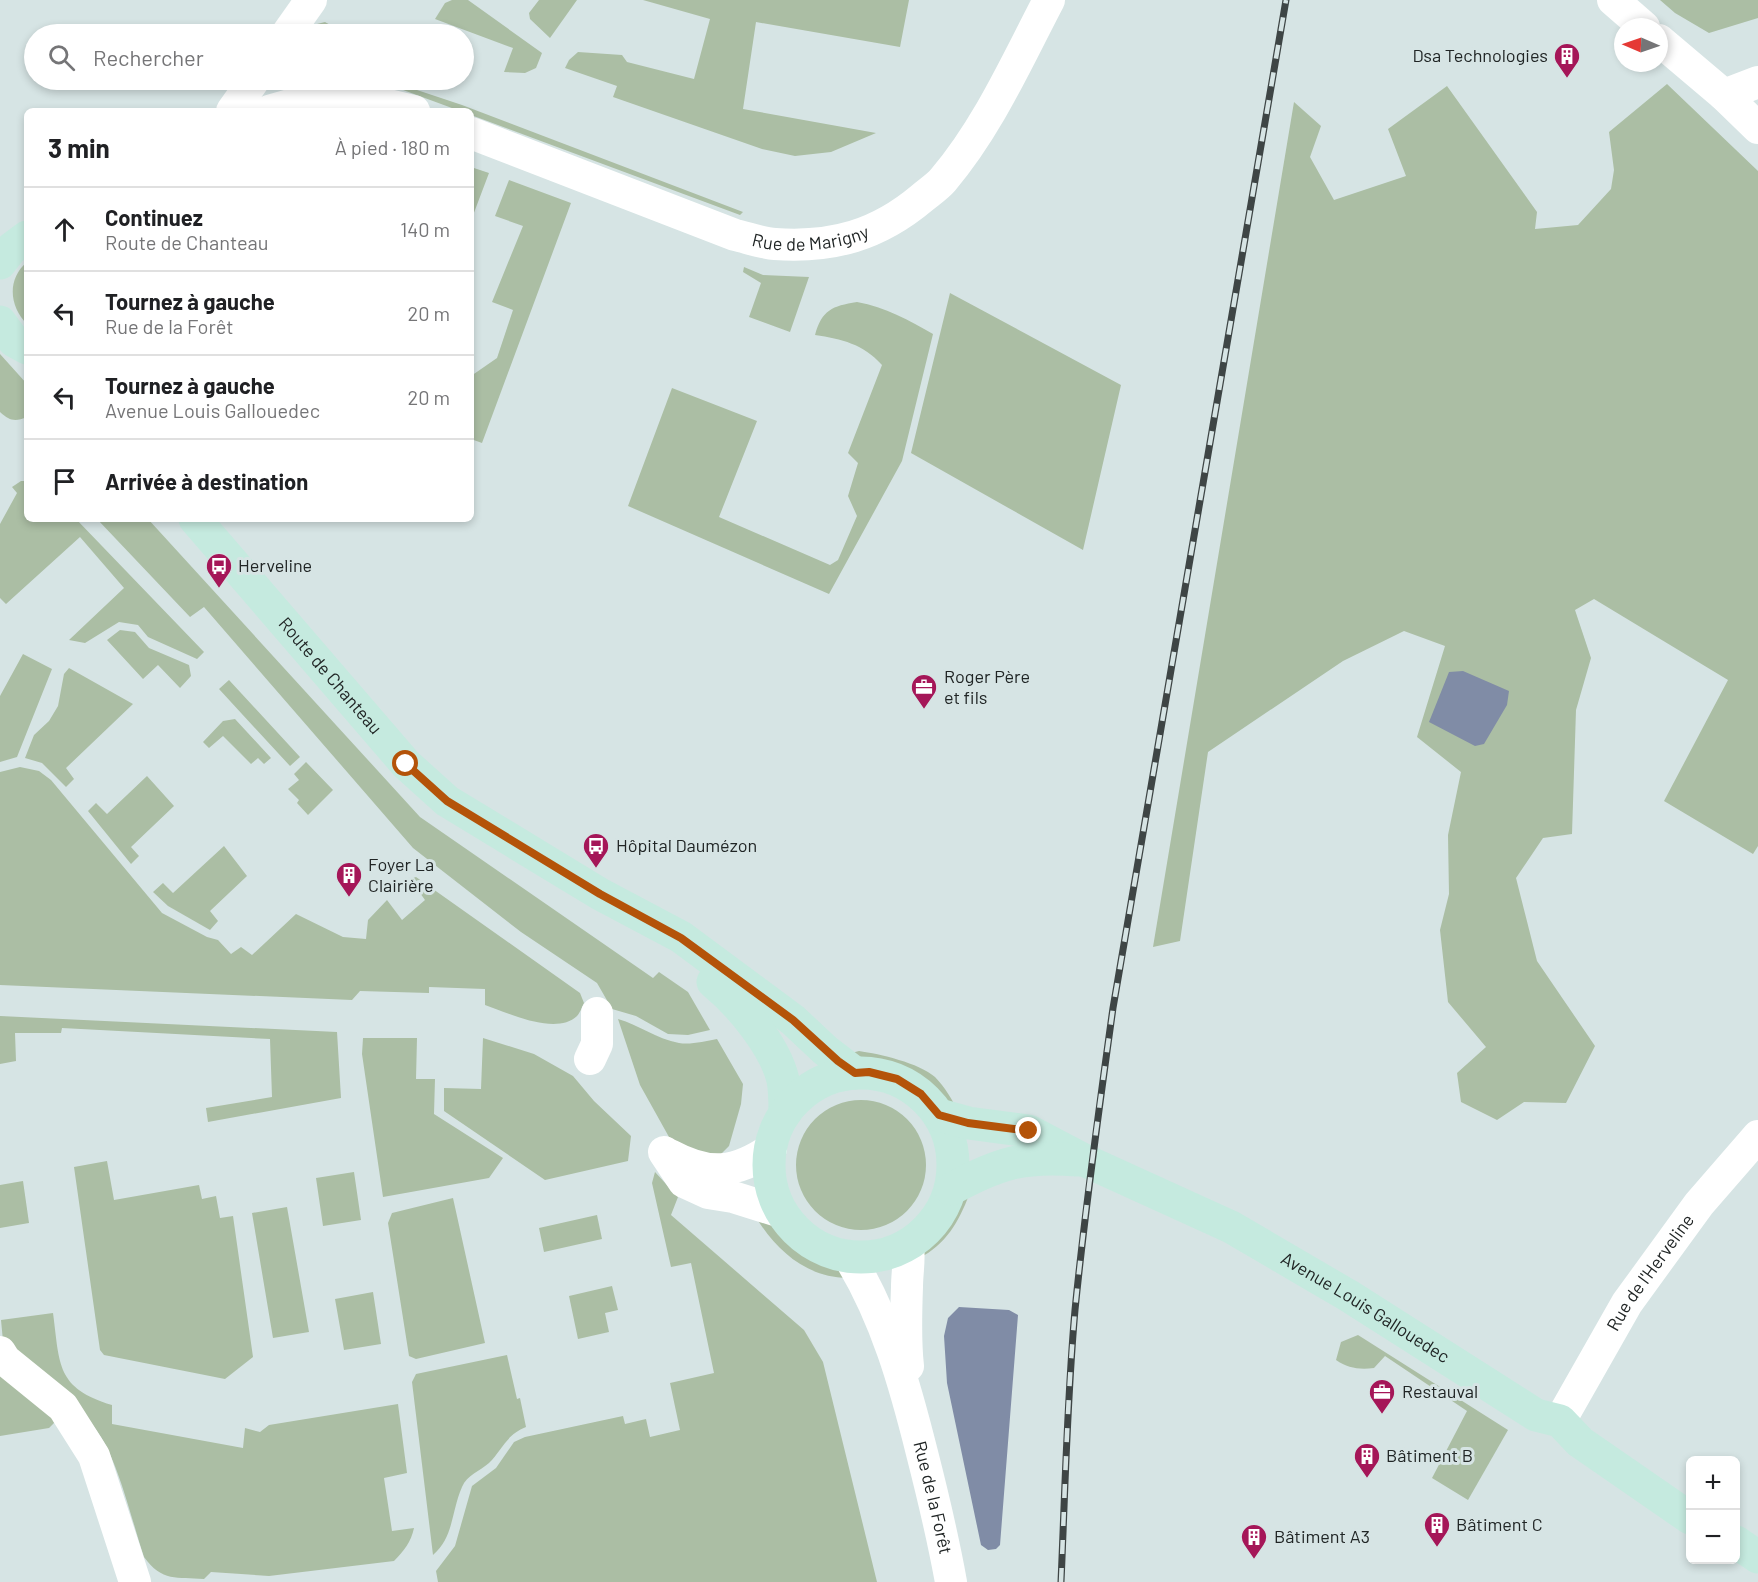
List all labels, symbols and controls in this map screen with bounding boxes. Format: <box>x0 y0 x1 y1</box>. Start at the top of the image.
north arrow <box>1614 18 1668 72</box>
search box <box>24 24 474 90</box>
icon: search <box>45 41 78 74</box>
building icon: Dsa Technologies <box>1552 41 1582 79</box>
text: Rechercher <box>93 44 204 70</box>
place label: Dsa Technologies <box>1412 44 1548 66</box>
text: 3 min <box>48 132 110 163</box>
text: À pied · 180 m <box>335 135 450 159</box>
text: Continuez <box>105 204 203 230</box>
icon: ahead <box>48 213 81 246</box>
text: 140 m <box>400 217 450 241</box>
street label: Rue de Marigny <box>750 220 872 255</box>
text: Route de Chanteau <box>105 230 268 254</box>
text: Tournez à gauche <box>105 288 275 314</box>
icon: left <box>48 297 81 330</box>
text: 20 m <box>407 301 450 325</box>
text: Rue de la Forêt <box>105 314 233 338</box>
text: Tournez à gauche <box>105 372 275 398</box>
icon: left <box>48 381 81 414</box>
text: 20 m <box>407 385 450 409</box>
text: Avenue Louis Gallouedec <box>105 398 320 422</box>
icon: arrive <box>48 465 81 498</box>
text: Arrivée à destination <box>105 468 308 494</box>
bus stop icon: Herveline <box>204 551 234 589</box>
place label: Herveline <box>238 554 312 576</box>
street label: Route de Chanteau <box>274 612 387 738</box>
place label: Roger Père et fils <box>944 665 1030 708</box>
office icon: Roger Père et fils <box>909 672 939 710</box>
route start <box>392 750 418 776</box>
bus stop icon: Hôpital Daumézon <box>581 831 611 869</box>
place label: Hôpital Daumézon <box>616 834 757 856</box>
place label: Foyer La Clairière <box>368 853 434 896</box>
building icon: Foyer La Clairière <box>334 860 364 898</box>
route end <box>1015 1117 1041 1143</box>
street label: Rue de l'Herveline <box>1601 1209 1698 1335</box>
street label: Avenue Louis Gallouedec <box>1278 1247 1454 1367</box>
office icon: Restauval <box>1367 1377 1397 1415</box>
place label: Restauval <box>1402 1380 1478 1402</box>
street label: Rue de la Forêt <box>909 1439 957 1556</box>
building icon: Bâtiment B <box>1352 1441 1382 1479</box>
place label: Bâtiment B <box>1386 1444 1473 1466</box>
map controls <box>1686 1456 1740 1564</box>
button: + <box>1686 1456 1740 1510</box>
building icon: Bâtiment C <box>1422 1510 1452 1548</box>
button: − <box>1686 1510 1740 1564</box>
place label: Bâtiment C <box>1456 1513 1543 1535</box>
building icon: Bâtiment A3 <box>1239 1522 1269 1560</box>
place label: Bâtiment A3 <box>1274 1525 1370 1547</box>

